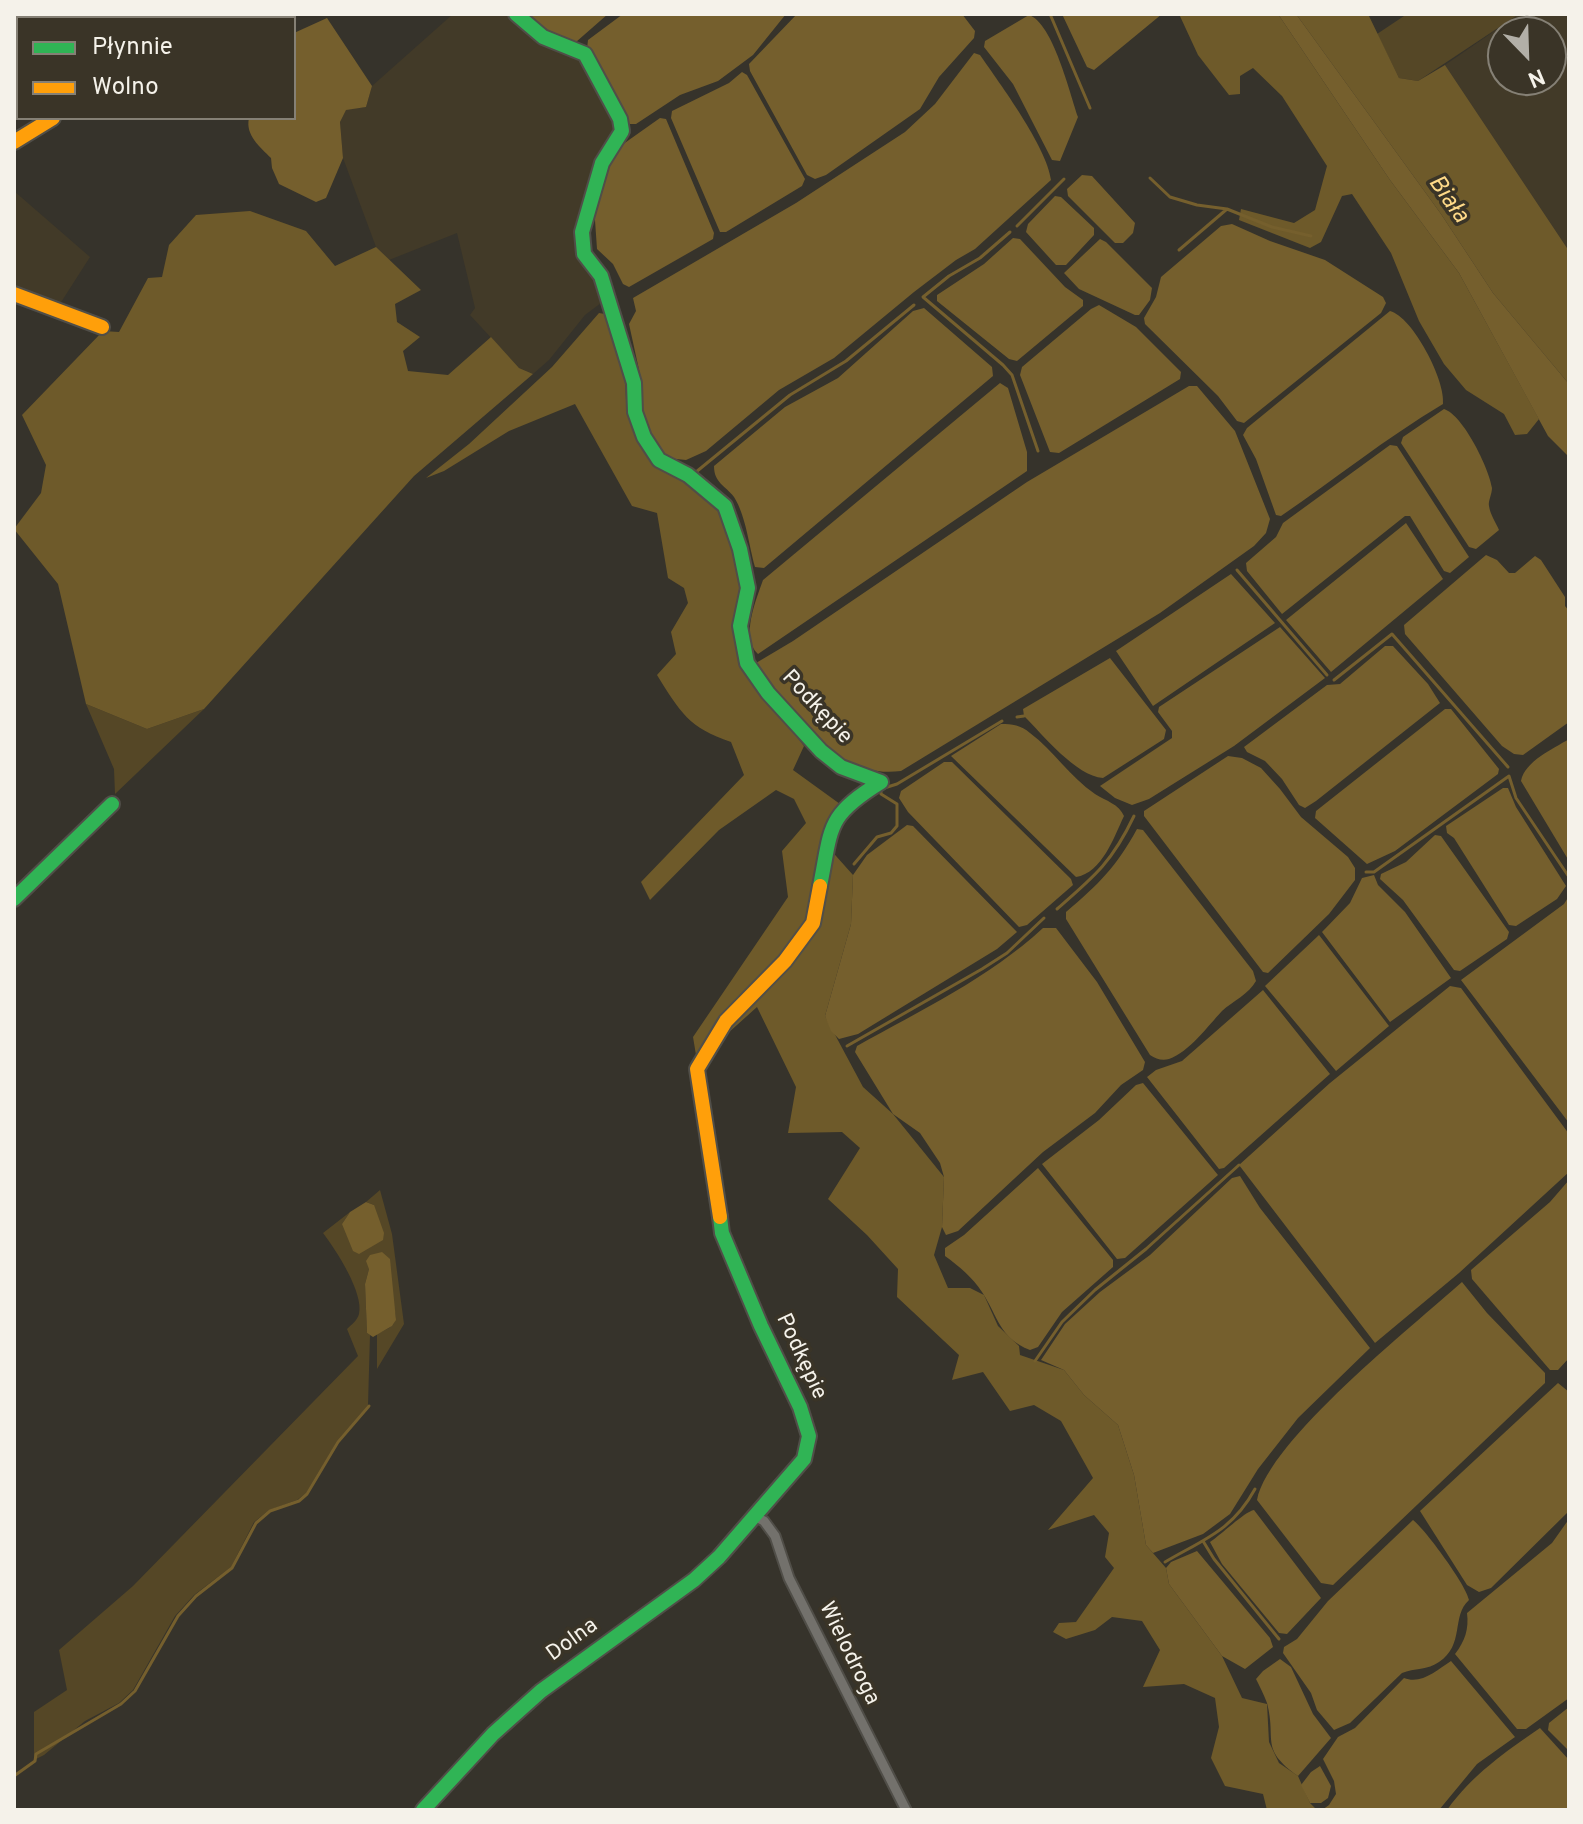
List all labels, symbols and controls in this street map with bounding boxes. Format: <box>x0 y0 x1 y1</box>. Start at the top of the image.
legend <box>16 16 296 120</box>
north arrow <box>1487 16 1567 96</box>
text: Płynnie <box>92 33 173 63</box>
text: N <box>1523 61 1548 92</box>
text: Wolno <box>92 73 159 103</box>
water label: Biała <box>1420 171 1474 229</box>
street label: Podkępie <box>775 665 857 751</box>
street label: Podkępie <box>769 1310 831 1404</box>
street label: Wielodroga <box>812 1598 884 1710</box>
street label: Dolna <box>542 1614 604 1668</box>

